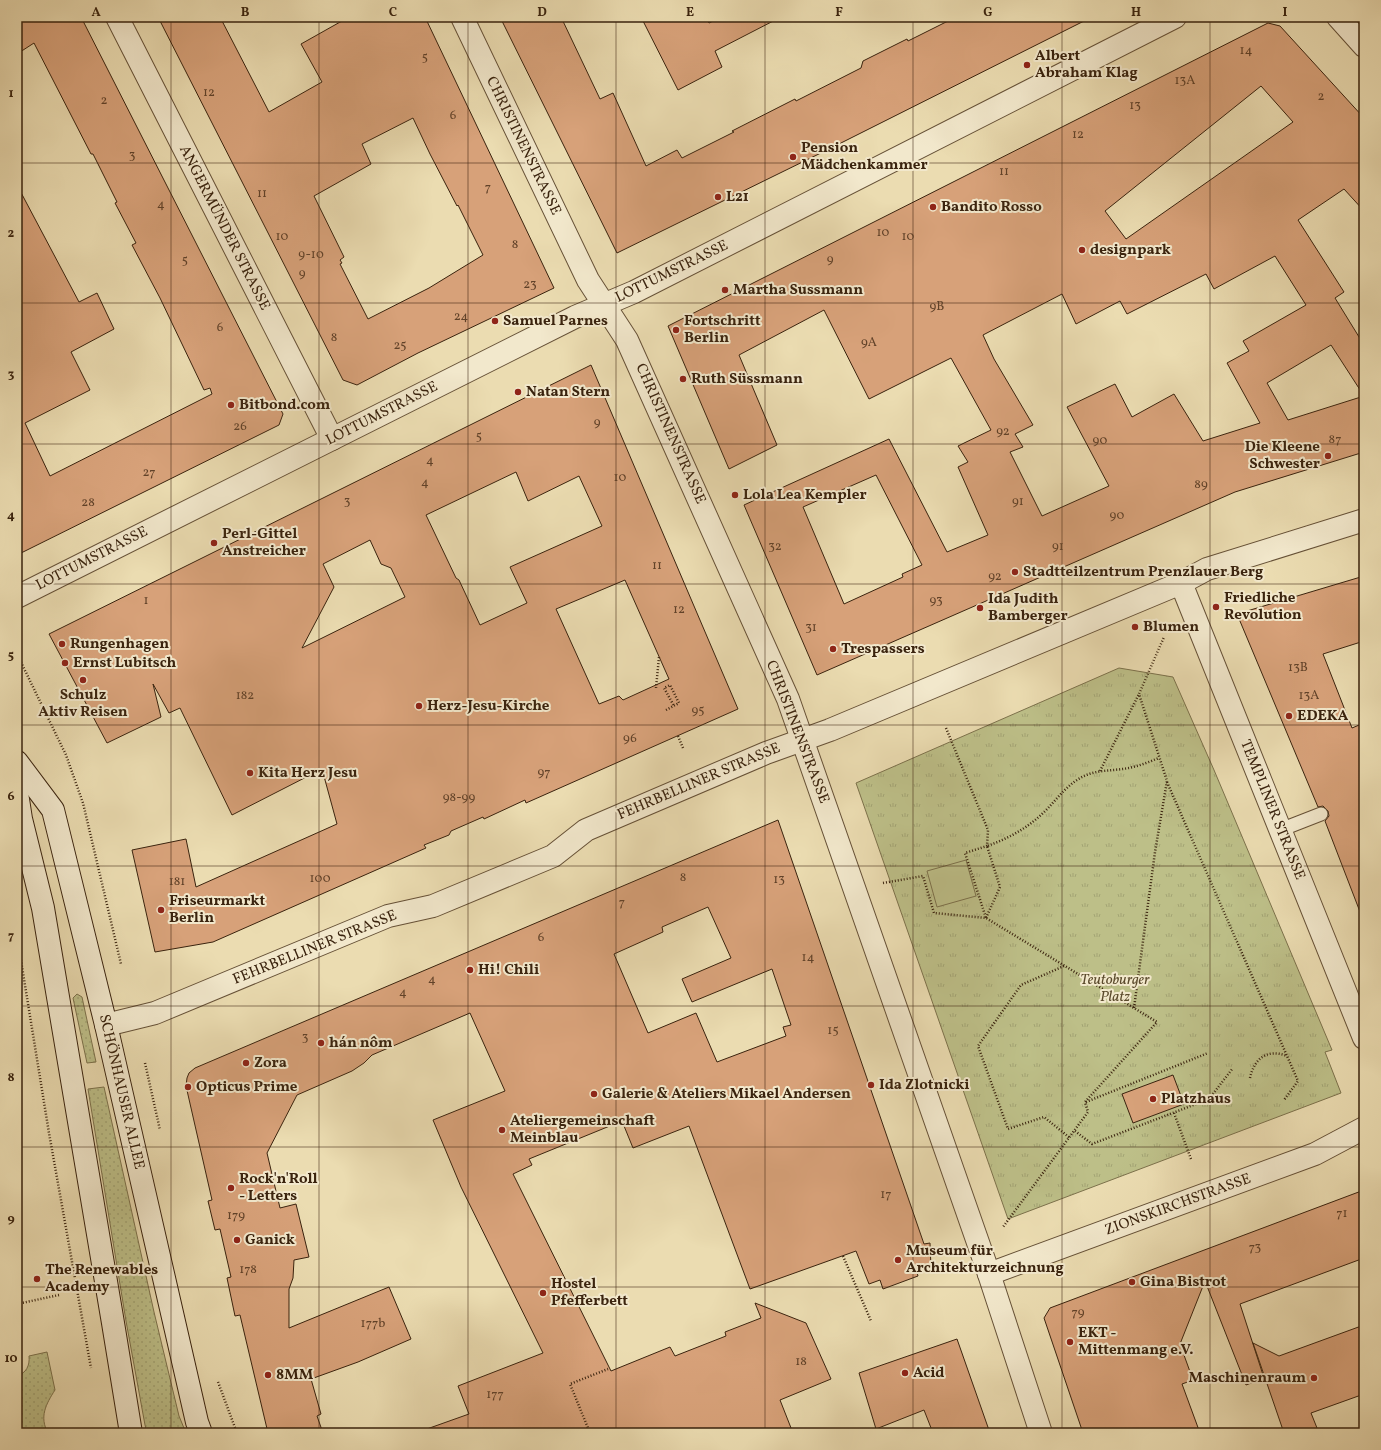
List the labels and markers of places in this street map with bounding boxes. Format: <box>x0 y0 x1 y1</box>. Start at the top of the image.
place label: Albert Abraham Klag <box>1035 46 1138 84</box>
marker: Albert Abraham Klag <box>1022 60 1032 70</box>
place label: Pension Mädchenkammer <box>801 138 928 176</box>
marker: Pension Mädchenkammer <box>788 152 798 162</box>
place label: L21 <box>726 187 749 208</box>
marker: L21 <box>713 192 723 202</box>
place label: Bandito Rosso <box>941 197 1042 218</box>
marker: Bandito Rosso <box>928 202 938 212</box>
place label: designpark <box>1090 240 1171 261</box>
marker: designpark <box>1077 245 1087 255</box>
place label: Martha Sussmann <box>733 280 863 301</box>
marker: Martha Sussmann <box>720 285 730 295</box>
place label: Samuel Parnes <box>503 311 608 332</box>
place label: Fortschritt Berlin <box>684 311 761 349</box>
marker: Samuel Parnes <box>490 316 500 326</box>
marker: Fortschritt Berlin <box>671 325 681 335</box>
place label: Ruth Süssmann <box>691 369 803 390</box>
marker: Ruth Süssmann <box>678 374 688 384</box>
place label: Natan Stern <box>526 382 610 403</box>
marker: Natan Stern <box>513 387 523 397</box>
place label: Bitbond.com <box>239 395 331 416</box>
marker: Bitbond.com <box>226 400 236 410</box>
place label: Die Kleene Schwester <box>1245 437 1320 475</box>
marker: Die Kleene Schwester <box>1323 451 1333 461</box>
place label: Lola Lea Kempler <box>743 485 867 506</box>
marker: Lola Lea Kempler <box>730 490 740 500</box>
place label: Perl-Gittel Anstreicher <box>222 524 306 562</box>
marker: Perl-Gittel Anstreicher <box>209 538 219 548</box>
place label: Stadtteilzentrum Prenzlauer Berg <box>1023 562 1263 583</box>
marker: Stadtteilzentrum Prenzlauer Berg <box>1010 567 1020 577</box>
place label: Friedliche Revolution <box>1224 588 1302 626</box>
place label: Ida Judith Bamberger <box>988 589 1068 627</box>
marker: Friedliche Revolution <box>1211 602 1221 612</box>
marker: Ida Judith Bamberger <box>975 603 985 613</box>
place label: Blumen <box>1143 617 1199 638</box>
marker: Blumen <box>1130 622 1140 632</box>
place label: Rungenhagen <box>70 634 169 655</box>
marker: Rungenhagen <box>57 639 67 649</box>
place label: Trespassers <box>841 639 925 660</box>
marker: Trespassers <box>828 644 838 654</box>
place label: Ernst Lubitsch <box>73 653 177 674</box>
marker: Ernst Lubitsch <box>60 658 70 668</box>
marker: Schulz Aktiv Reisen <box>78 675 88 685</box>
place label: Schulz Aktiv Reisen <box>38 685 128 723</box>
place label: Herz-Jesu-Kirche <box>427 696 550 717</box>
marker: Herz-Jesu-Kirche <box>414 701 424 711</box>
place label: EDEKA <box>1297 706 1349 727</box>
marker: EDEKA <box>1284 711 1294 721</box>
place label: Kita Herz Jesu <box>258 763 357 784</box>
marker: Kita Herz Jesu <box>245 768 255 778</box>
place label: Friseurmarkt Berlin <box>169 891 265 929</box>
marker: Friseurmarkt Berlin <box>156 905 166 915</box>
place label: Hi! Chili <box>478 960 539 981</box>
marker: Hi! Chili <box>465 965 475 975</box>
place label: hán nôm <box>329 1033 393 1054</box>
marker: hán nôm <box>316 1038 326 1048</box>
place label: Zora <box>254 1053 287 1074</box>
marker: Zora <box>241 1058 251 1068</box>
place label: Ida Zlotnicki <box>879 1075 970 1096</box>
place label: Opticus Prime <box>196 1077 298 1098</box>
marker: Ida Zlotnicki <box>866 1080 876 1090</box>
marker: Opticus Prime <box>183 1082 193 1092</box>
place label: Galerie & Ateliers Mikael Andersen <box>602 1084 851 1105</box>
marker: Galerie & Ateliers Mikael Andersen <box>589 1089 599 1099</box>
place label: Platzhaus <box>1161 1089 1231 1110</box>
marker: Platzhaus <box>1148 1094 1158 1104</box>
place label: Ateliergemeinschaft Meinblau <box>510 1111 655 1149</box>
marker: Ateliergemeinschaft Meinblau <box>497 1125 507 1135</box>
place label: Rock'n'Roll - Letters <box>239 1169 318 1207</box>
marker: Rock'n'Roll - Letters <box>226 1183 236 1193</box>
place label: Ganick <box>245 1230 295 1251</box>
marker: Ganick <box>232 1235 242 1245</box>
place label: Museum für Architekturzeichnung <box>906 1241 1064 1279</box>
marker: Museum für Architekturzeichnung <box>893 1255 903 1265</box>
place label: The Renewables Academy <box>45 1260 158 1298</box>
place label: Gina Bistrot <box>1140 1272 1227 1293</box>
marker: The Renewables Academy <box>32 1274 42 1284</box>
place label: Hostel Pfefferbett <box>551 1274 628 1312</box>
marker: Gina Bistrot <box>1127 1277 1137 1287</box>
marker: Hostel Pfefferbett <box>538 1288 548 1298</box>
place label: EKT - Mittenmang e.V. <box>1078 1323 1194 1361</box>
marker: EKT - Mittenmang e.V. <box>1065 1337 1075 1347</box>
place label: Acid <box>913 1363 944 1384</box>
place label: 8MM <box>276 1365 314 1386</box>
marker: Acid <box>900 1368 910 1378</box>
place label: Maschinenraum <box>1188 1368 1306 1389</box>
marker: 8MM <box>263 1370 273 1380</box>
marker: Maschinenraum <box>1309 1373 1319 1383</box>

